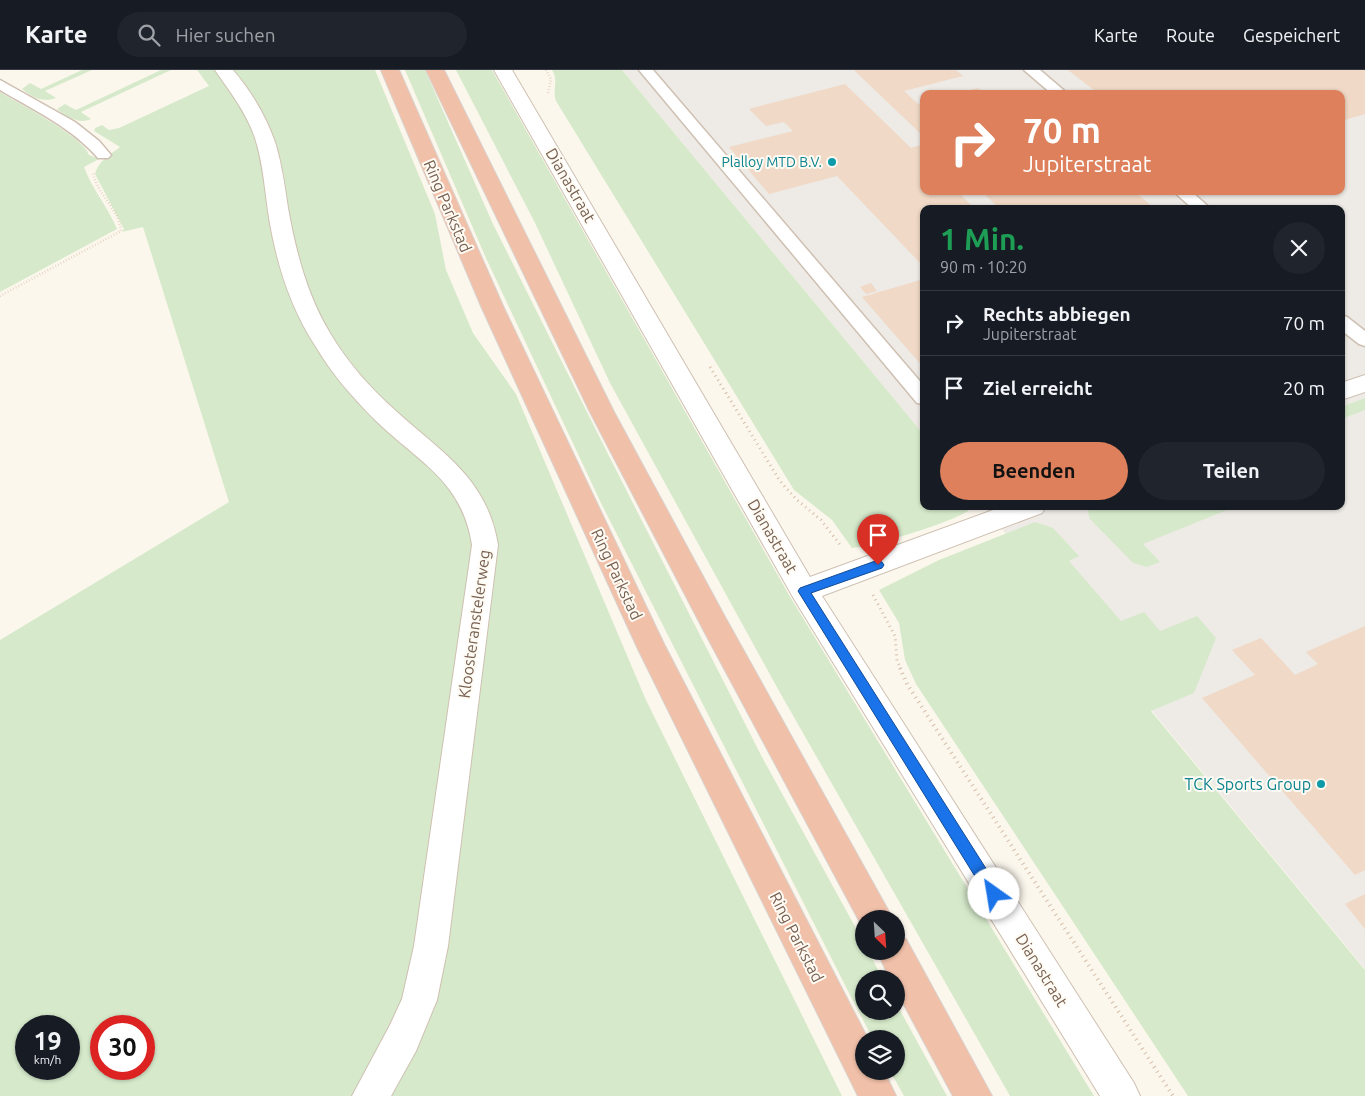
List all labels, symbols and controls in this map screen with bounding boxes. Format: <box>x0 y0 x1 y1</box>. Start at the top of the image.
search box <box>117 12 467 57</box>
text: Karte <box>25 21 87 48</box>
icon: search <box>135 21 163 49</box>
text: Hier suchen <box>175 24 276 46</box>
text: Karte <box>1094 25 1138 45</box>
text: Route <box>1166 25 1215 45</box>
text: Gespeichert <box>1243 25 1340 45</box>
icon: right <box>940 110 1005 175</box>
text: 70 m <box>1023 110 1101 150</box>
street label: Dianastraat <box>543 145 600 226</box>
text: Jupiterstraat <box>1023 151 1151 176</box>
place label: Plalloy MTD B.V. <box>721 154 822 170</box>
marker: Plalloy MTD B.V. <box>826 156 838 168</box>
street label: Ring Parkstad <box>420 157 476 255</box>
text: 1 Min. <box>940 222 1024 256</box>
button: close <box>1273 222 1325 274</box>
text: 90 m · 10:20 <box>940 258 1027 276</box>
text: Rechts abbiegen <box>983 303 1131 325</box>
icon: right <box>940 309 968 337</box>
text: 70 m <box>1283 312 1325 334</box>
text: Jupiterstraat <box>983 325 1076 343</box>
icon: arrive <box>940 374 968 402</box>
text: Ziel erreicht <box>983 377 1092 399</box>
text: 20 m <box>1283 377 1325 399</box>
button: Beenden <box>940 442 1128 500</box>
button: Teilen <box>1138 442 1325 500</box>
street label: Dianastraat <box>745 496 802 577</box>
pin <box>857 514 899 565</box>
icon: arrive <box>864 521 892 549</box>
street label: Ring Parkstad <box>588 526 646 622</box>
street label: Kloosteranstelerweg <box>455 548 493 700</box>
place label: TCK Sports Group <box>1185 775 1311 793</box>
marker: TCK Sports Group <box>1315 778 1327 790</box>
position arrow <box>967 867 1019 919</box>
street label: Ring Parkstad <box>767 889 827 985</box>
north arrow <box>855 910 905 960</box>
map controls <box>855 910 905 1080</box>
street label: Dianastraat <box>1012 930 1072 1010</box>
button: search <box>855 970 905 1020</box>
speed limit sign: 30 <box>90 1015 155 1080</box>
text: 19 <box>33 1027 62 1055</box>
button: layers <box>855 1030 905 1080</box>
text: km/h <box>34 1053 61 1066</box>

